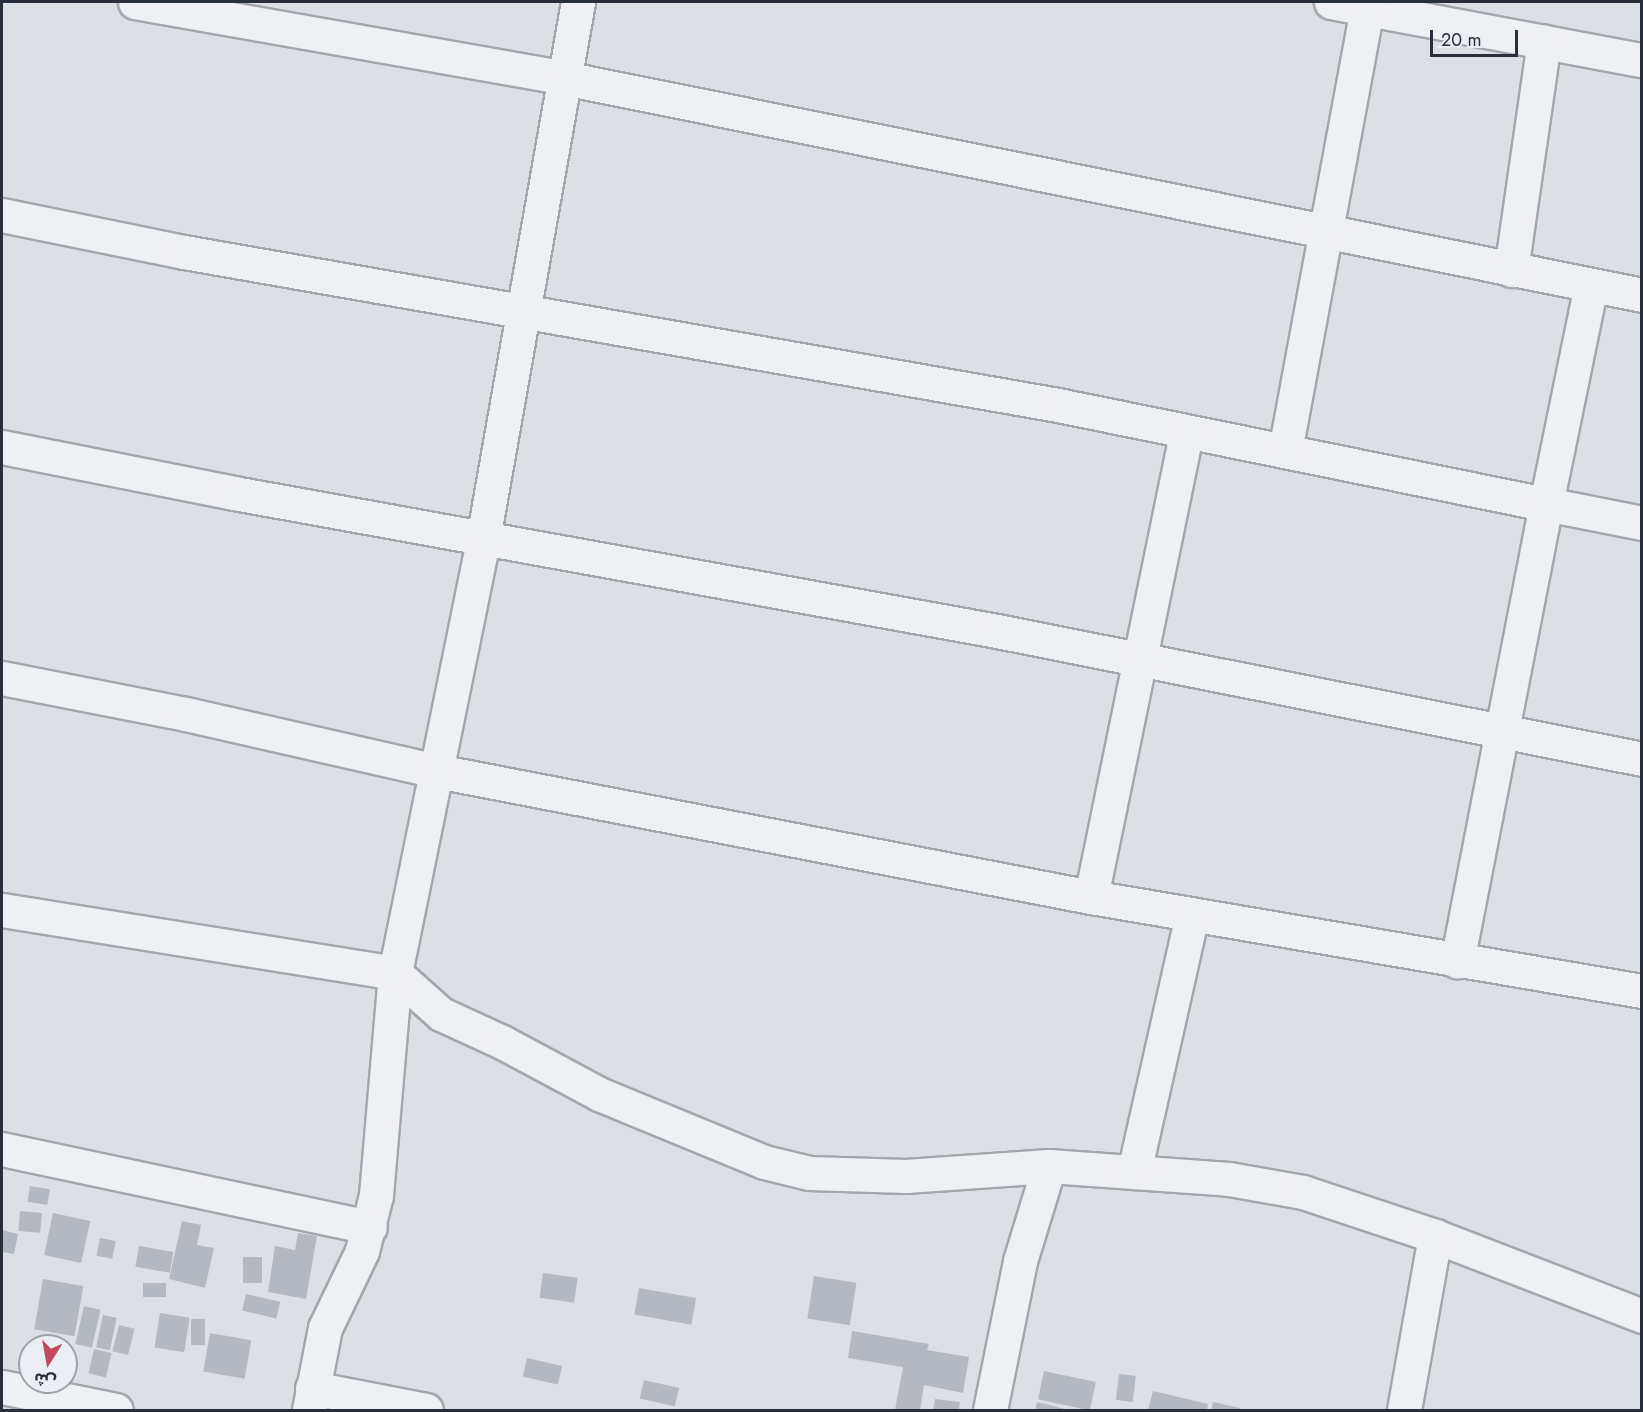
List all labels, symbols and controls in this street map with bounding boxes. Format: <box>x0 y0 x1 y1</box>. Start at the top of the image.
scale bar <box>1433 18 1522 56</box>
text: 20 m <box>1441 27 1481 53</box>
north arrow <box>18 1334 78 1394</box>
text: ش <box>32 1367 58 1394</box>

